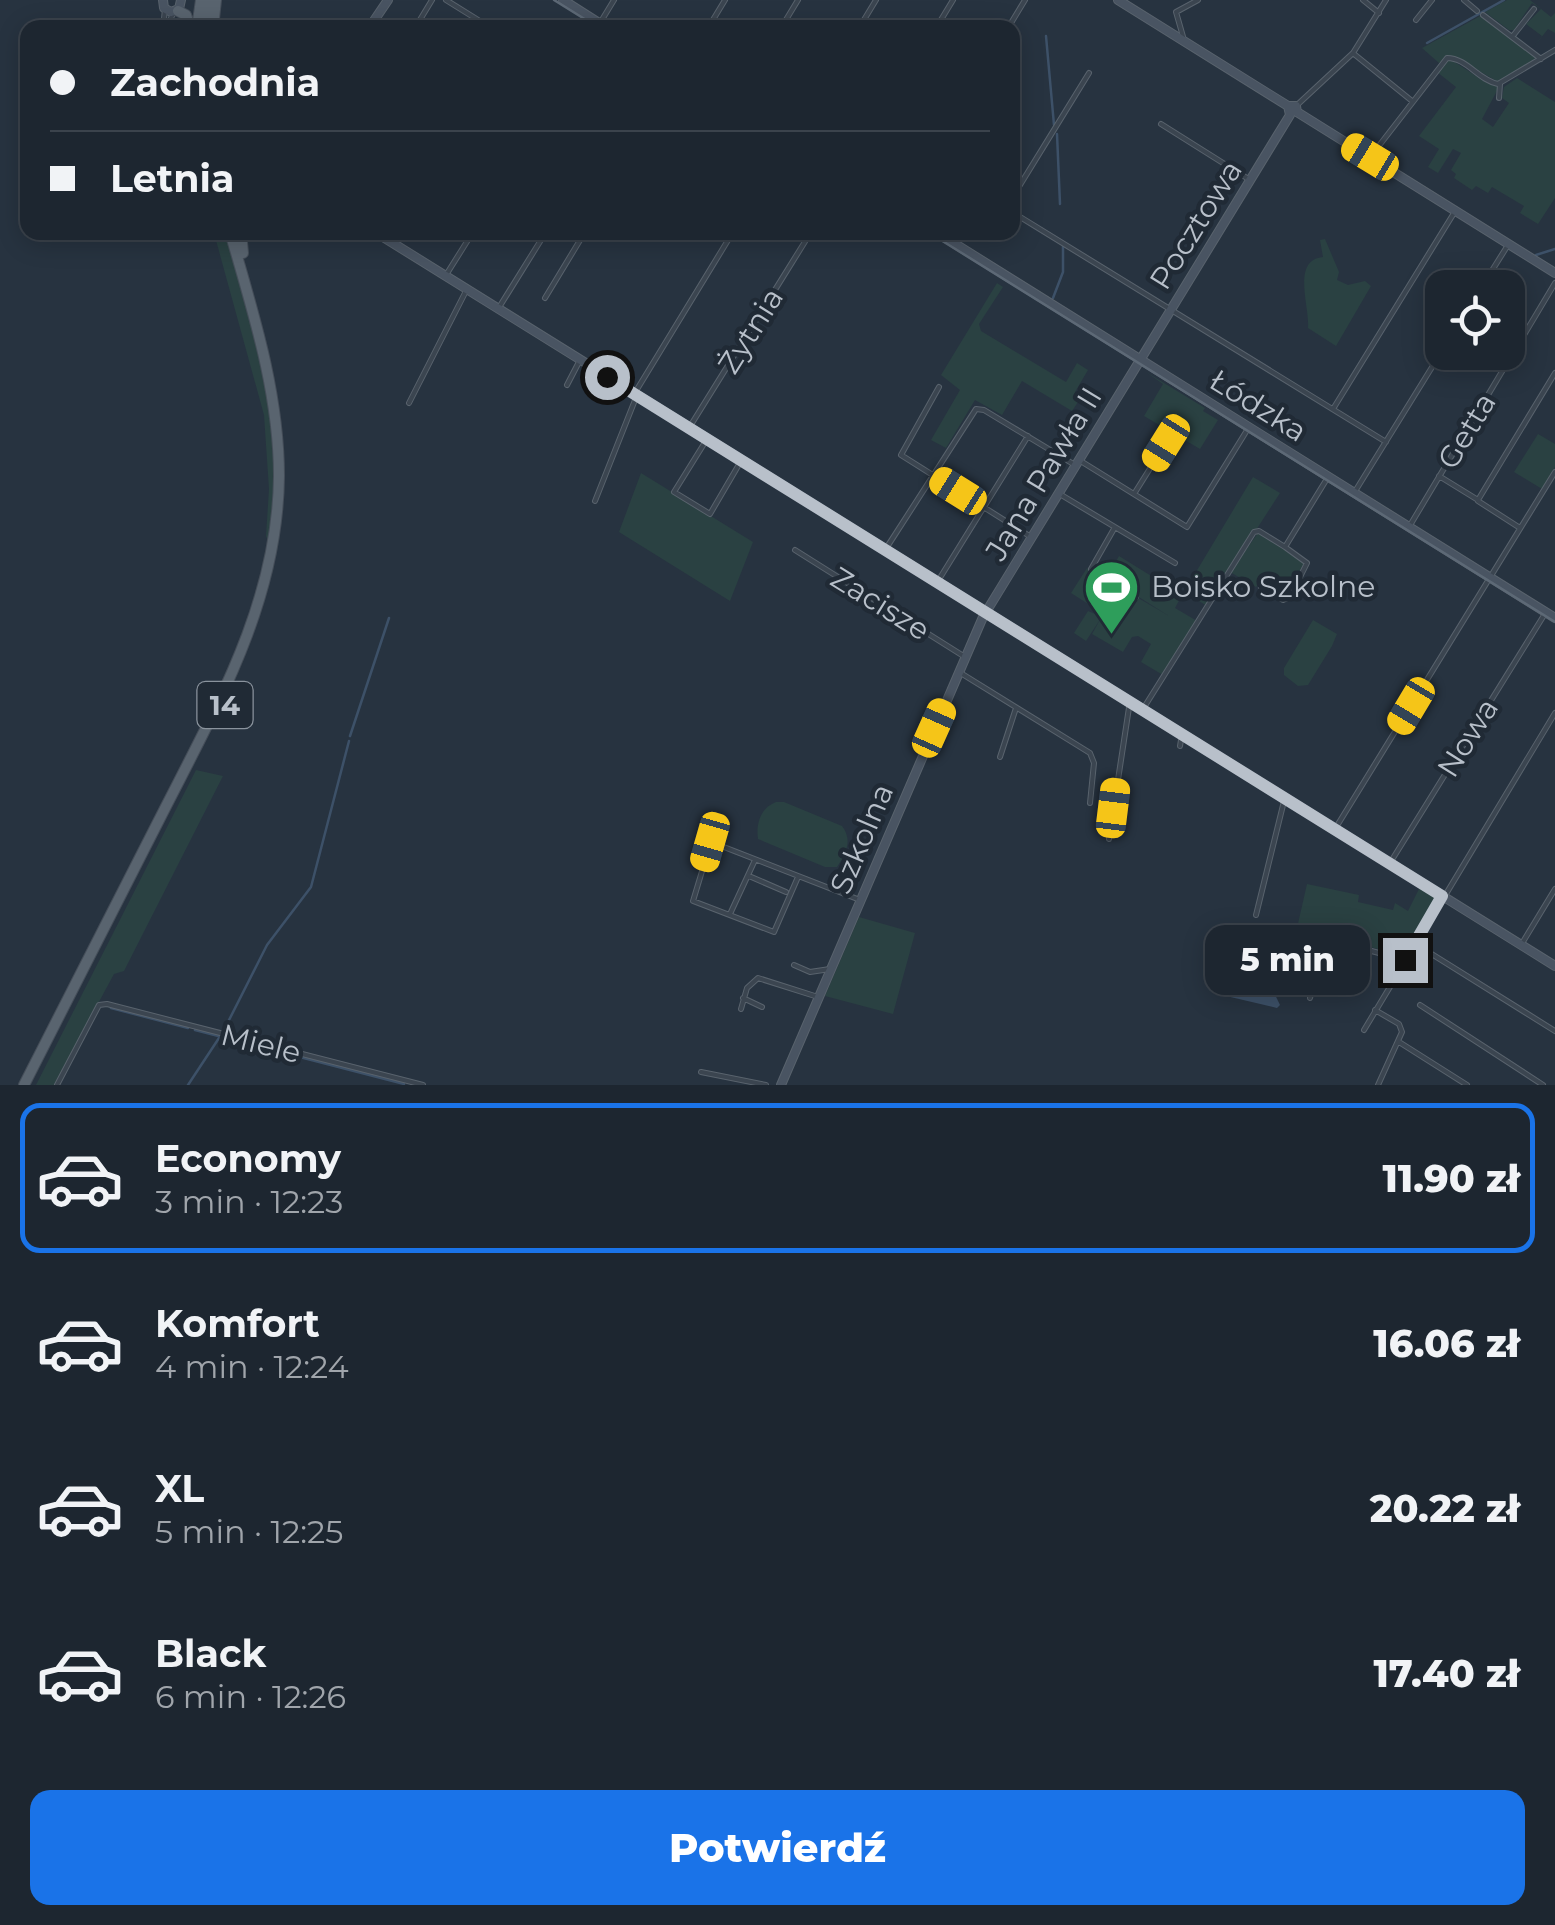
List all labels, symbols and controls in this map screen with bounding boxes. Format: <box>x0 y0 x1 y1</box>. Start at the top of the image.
text: Zachodnia <box>110 59 320 106</box>
car <box>1337 129 1403 185</box>
street label: Pocztowa <box>1141 153 1250 296</box>
text: Letnia <box>110 155 234 202</box>
map controls <box>1425 270 1525 370</box>
button: locate <box>1425 270 1525 370</box>
street label: Żytnia <box>710 281 791 380</box>
route start <box>585 355 630 400</box>
street label: Łódzka <box>1203 361 1314 450</box>
street label: Jana Pawła II <box>977 381 1110 568</box>
street label: Getta <box>1430 386 1504 476</box>
car <box>1137 410 1195 476</box>
car <box>925 462 991 520</box>
sports icon: Boisko Szkolne <box>1082 557 1142 636</box>
street label: Zacisze <box>824 559 937 648</box>
place label: Boisko Szkolne <box>1151 568 1375 605</box>
car <box>1383 673 1439 739</box>
road number: 14 <box>198 682 252 728</box>
street label: Nowa <box>1429 691 1506 784</box>
car <box>908 694 960 762</box>
car <box>1094 776 1132 840</box>
street label: Szkolna <box>822 778 901 899</box>
car <box>687 809 733 875</box>
callout: 5 min <box>1205 925 1370 995</box>
route end <box>1383 938 1428 983</box>
text: 5 min <box>1240 940 1335 979</box>
street label: Miele <box>217 1016 305 1071</box>
icon: car <box>35 1133 125 1223</box>
text: Economy <box>155 1135 341 1182</box>
text: 11.90 zł <box>1382 1155 1520 1202</box>
text: 3 min · 12:23 <box>155 1182 343 1221</box>
icon: car <box>35 1298 125 1388</box>
text: Komfort <box>155 1300 320 1347</box>
text: 16.06 zł <box>1373 1320 1520 1367</box>
text: 4 min · 12:24 <box>155 1347 349 1386</box>
icon: car <box>35 1463 125 1553</box>
text: XL <box>155 1465 204 1512</box>
text: 20.22 zł <box>1370 1485 1520 1532</box>
text: 5 min · 12:25 <box>155 1512 343 1551</box>
icon: car <box>35 1628 125 1718</box>
text: Black <box>155 1630 266 1677</box>
text: 17.40 zł <box>1373 1650 1520 1697</box>
text: 6 min · 12:26 <box>155 1677 346 1716</box>
button: Potwierdź <box>30 1790 1525 1905</box>

